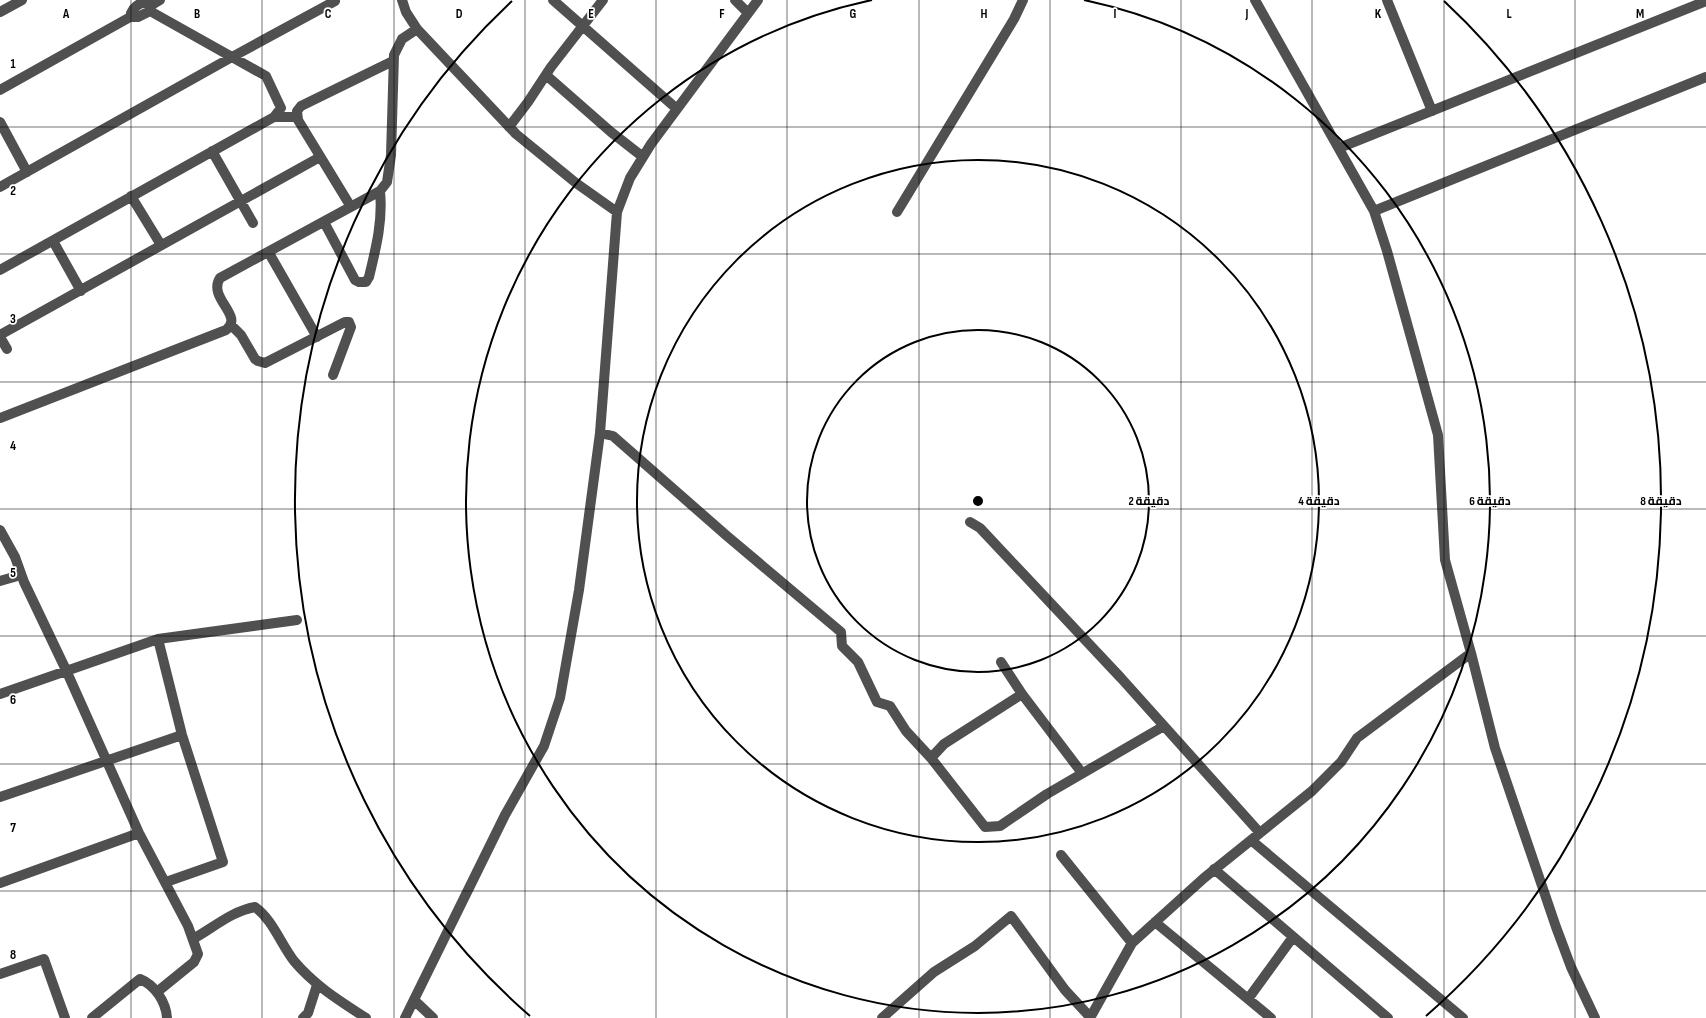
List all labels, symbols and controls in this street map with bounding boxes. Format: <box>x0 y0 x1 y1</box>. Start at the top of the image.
text: A <box>62 6 70 22</box>
text: B <box>194 6 200 22</box>
text: C <box>325 6 332 22</box>
text: D <box>456 6 463 22</box>
text: E <box>588 6 594 22</box>
text: F <box>719 6 725 22</box>
text: G <box>850 6 857 22</box>
text: H <box>981 6 988 22</box>
text: I <box>1114 6 1117 22</box>
text: J <box>1245 6 1249 22</box>
text: K <box>1375 6 1382 22</box>
text: L <box>1506 6 1512 22</box>
text: M <box>1636 6 1644 22</box>
text: 1 <box>10 56 16 72</box>
text: 2 <box>10 183 16 199</box>
text: 3 <box>10 311 16 327</box>
text: 4 <box>10 438 16 454</box>
centre of rings <box>971 494 985 508</box>
text: 2 دقيقة <box>1128 494 1170 509</box>
text: 4 دقيقة <box>1298 494 1340 509</box>
text: 6 دقيقة <box>1469 494 1511 509</box>
text: 8 دقيقة <box>1640 494 1682 509</box>
text: 5 <box>10 565 16 581</box>
text: 6 <box>10 692 16 708</box>
text: 7 <box>10 820 16 836</box>
text: 8 <box>10 947 16 963</box>

